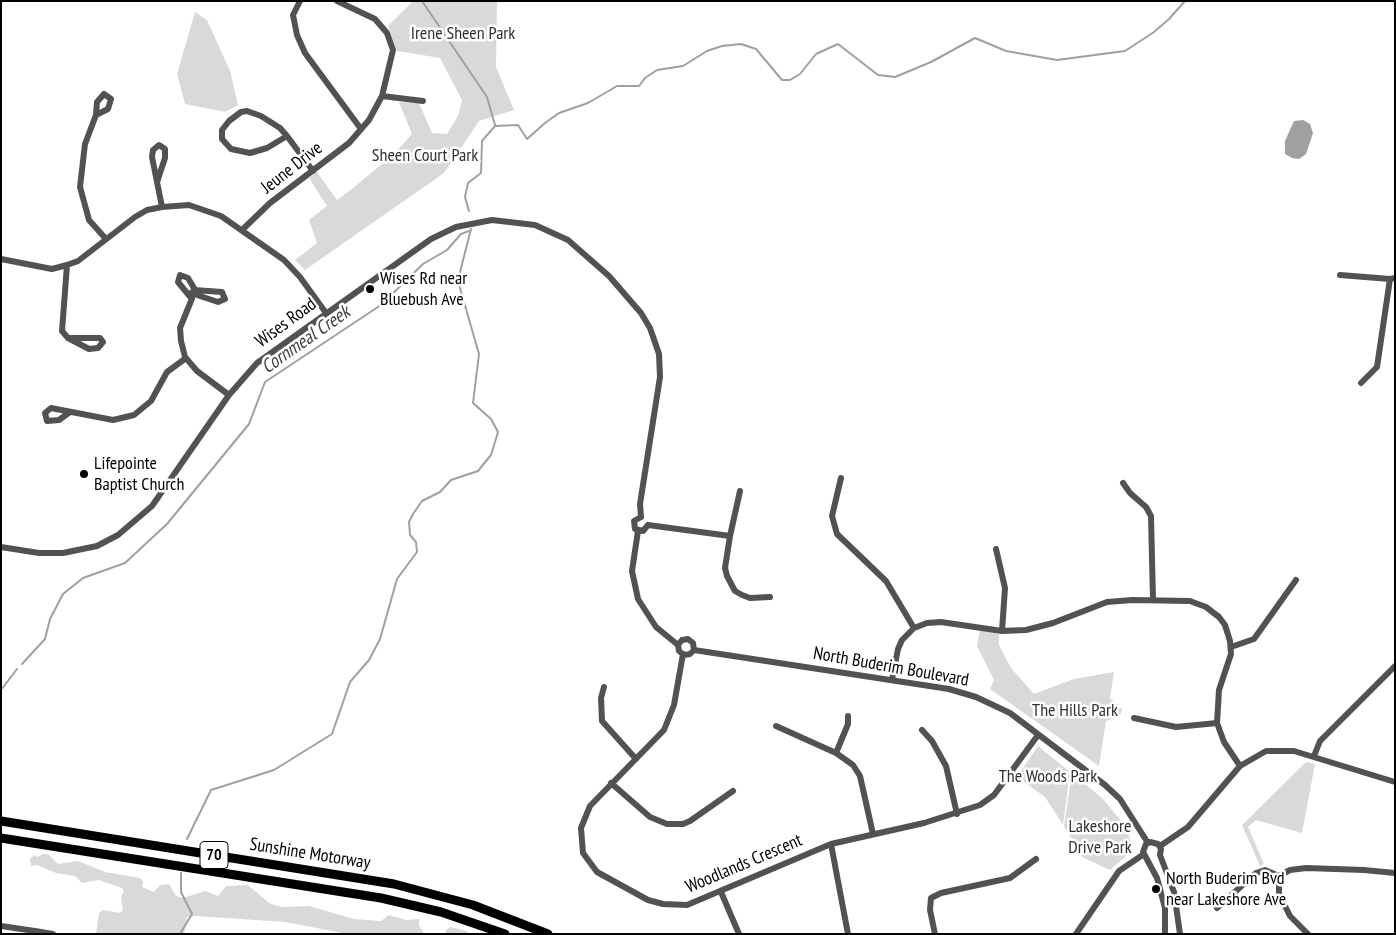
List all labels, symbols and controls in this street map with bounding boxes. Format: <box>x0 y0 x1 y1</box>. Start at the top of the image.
park label: Irene Sheen Park <box>411 23 515 45</box>
street label: Jeune Drive <box>257 137 327 199</box>
park label: Sheen Court Park <box>372 145 478 167</box>
place label: Wises Rd near Bluebush Ave <box>380 268 467 310</box>
marker: Wises Rd near Bluebush Ave <box>364 283 376 295</box>
street label: Wises Road <box>251 294 321 352</box>
water label: Cornmeal Creek <box>257 301 355 379</box>
place label: Lifepointe Baptist Church <box>94 453 184 496</box>
marker: Lifepointe Baptist Church <box>78 468 90 480</box>
street label: North Buderim Boulevard <box>811 643 971 691</box>
park label: The Hills Park <box>1032 700 1118 722</box>
park label: The Woods Park <box>999 766 1097 788</box>
park label: Lakeshore Drive Park <box>1068 816 1132 859</box>
street label: Woodlands Crescent <box>682 830 806 898</box>
street label: Sunshine Motorway <box>248 834 372 874</box>
road number: 70 <box>200 842 228 868</box>
place label: North Buderim Bvd near Lakeshore Ave <box>1166 868 1286 911</box>
marker: North Buderim Bvd near Lakeshore Ave <box>1150 883 1162 895</box>

